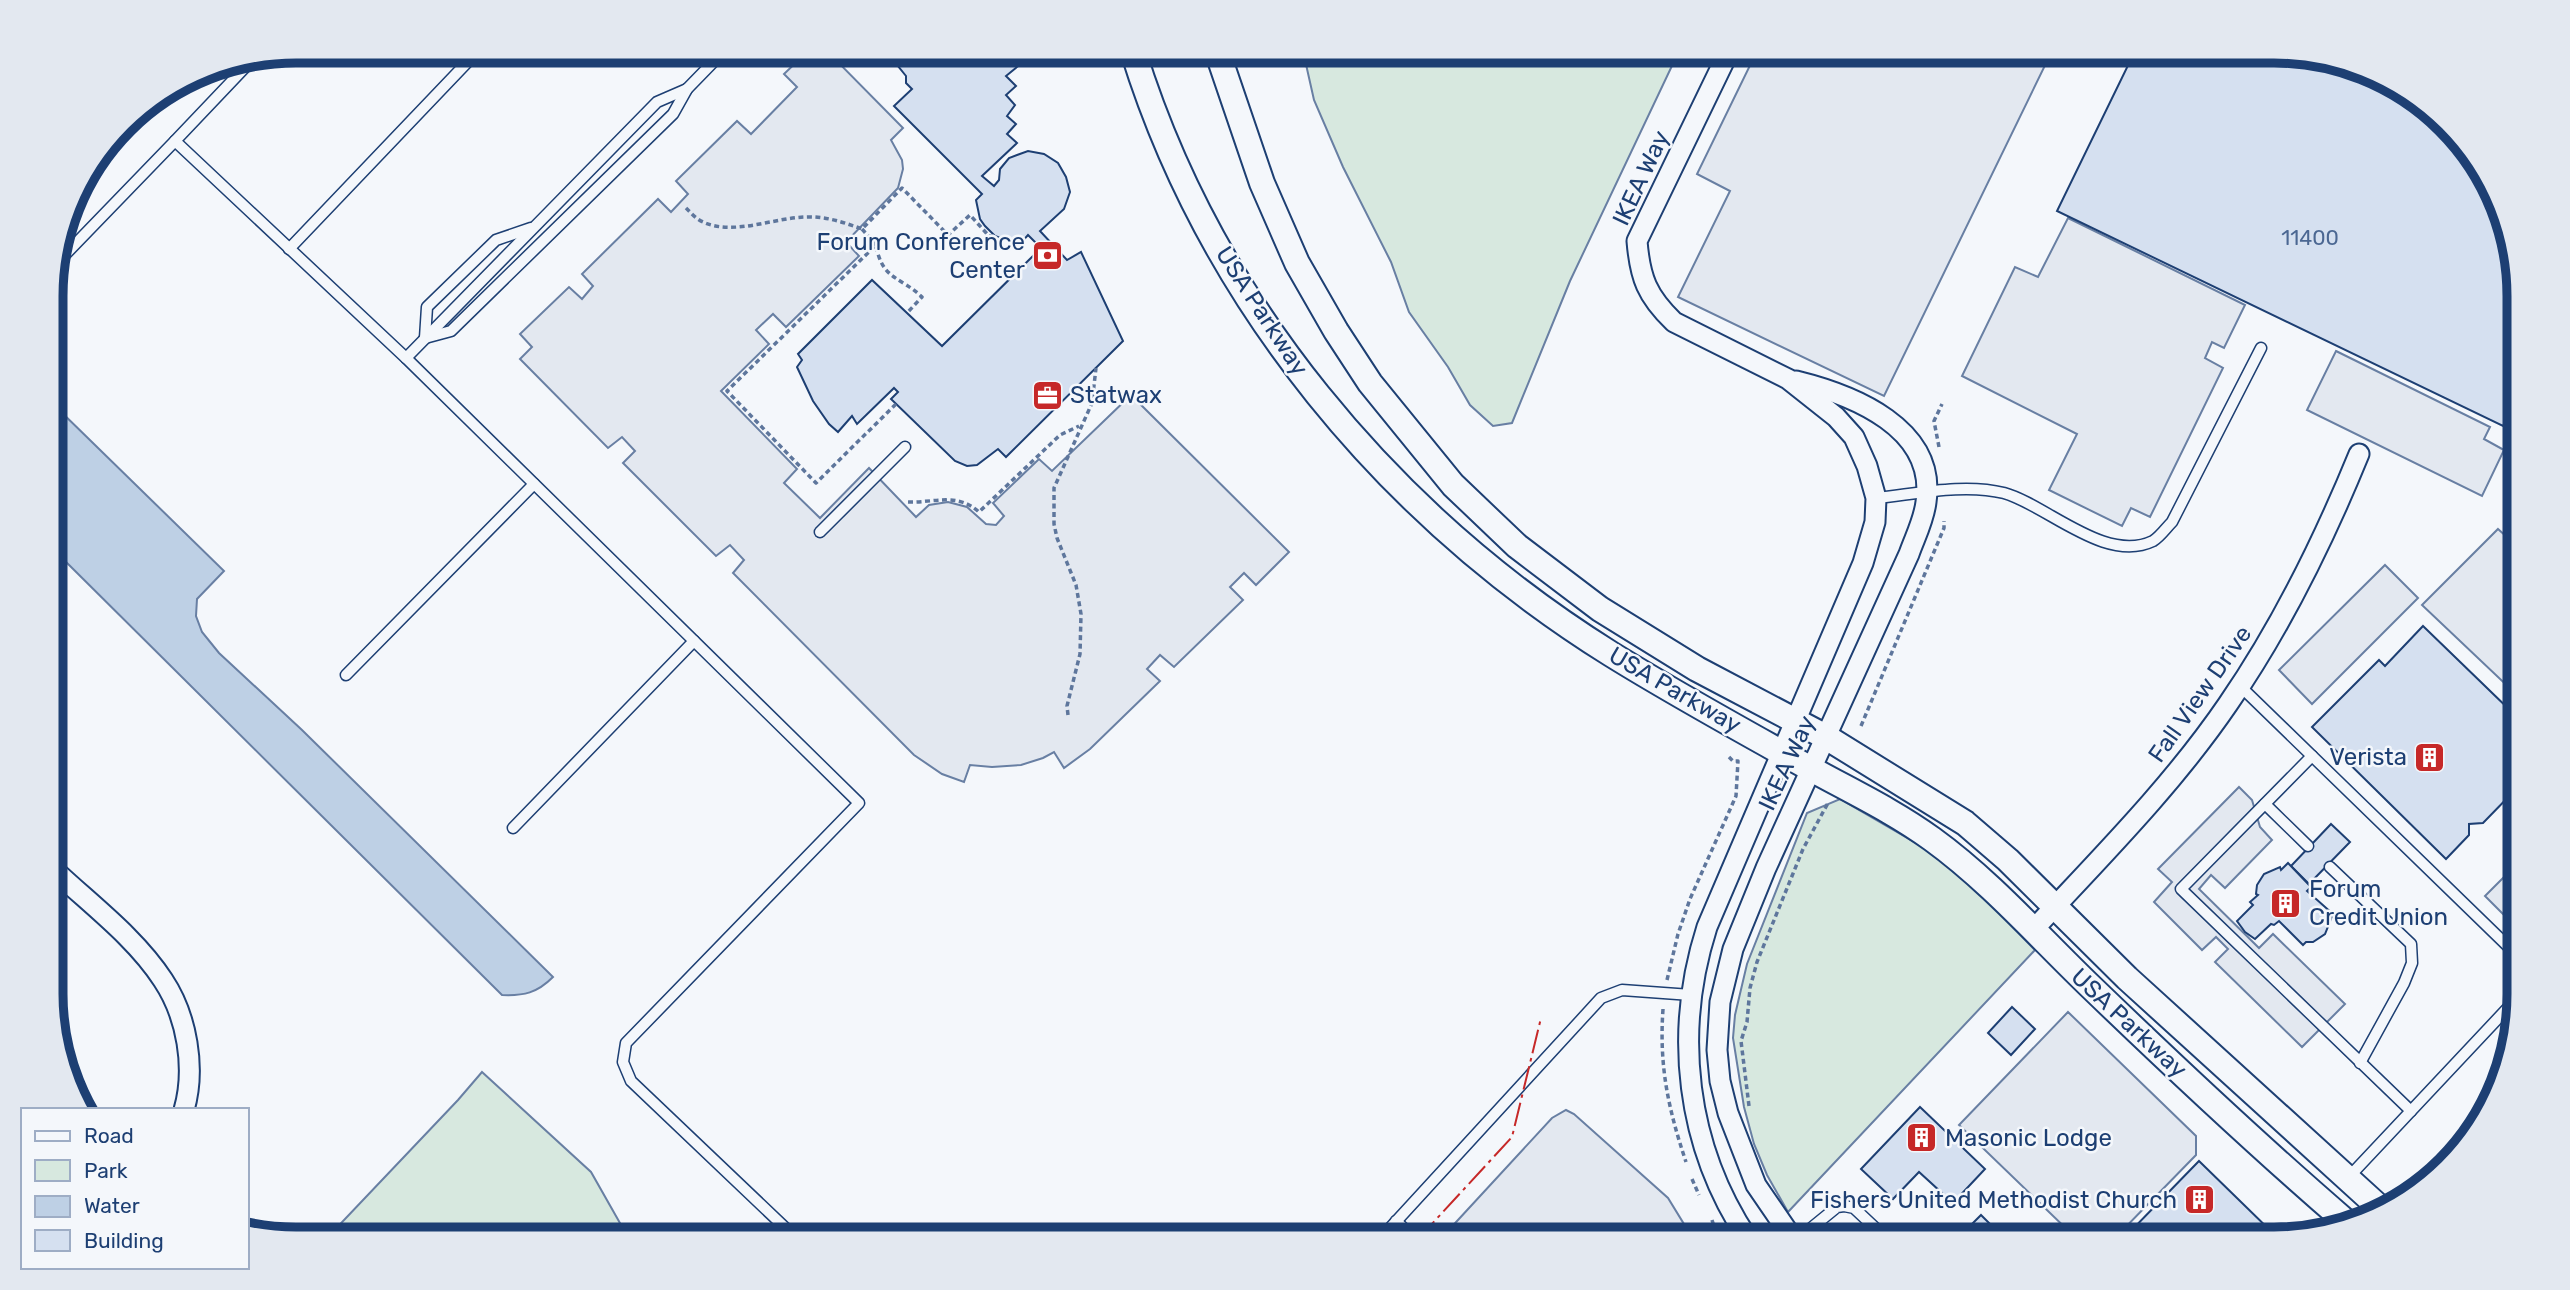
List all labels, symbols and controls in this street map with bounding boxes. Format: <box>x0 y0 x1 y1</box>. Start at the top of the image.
street label: IKEA Way <box>1607 126 1675 230</box>
house number: 11400 <box>2281 225 2339 250</box>
place label: Forum Conference Center <box>817 228 1025 284</box>
bank icon: Forum Conference Center <box>1031 239 1065 273</box>
street label: USA Parkway <box>1210 241 1314 381</box>
office icon: Statwax <box>1030 378 1064 412</box>
place label: Statwax <box>1070 381 1162 409</box>
street label: Fall View Drive <box>2143 620 2257 768</box>
street label: USA Parkway <box>1604 641 1746 739</box>
street label: IKEA Way <box>1753 711 1821 815</box>
building icon: Verista <box>2413 740 2447 774</box>
place label: Verista <box>2329 743 2407 771</box>
place label: Forum Credit Union <box>2309 875 2448 931</box>
building icon: Forum Credit Union <box>2269 886 2303 920</box>
street label: USA Parkway <box>2065 962 2193 1084</box>
legend <box>21 1108 248 1269</box>
building icon: Masonic Lodge <box>1905 1121 1939 1155</box>
text: Road <box>84 1123 134 1148</box>
place label: Masonic Lodge <box>1945 1124 2112 1152</box>
text: Park <box>84 1158 128 1183</box>
building icon: Fishers United Methodist Church <box>2183 1183 2217 1217</box>
place label: Fishers United Methodist Church <box>1810 1186 2177 1214</box>
text: Water <box>84 1193 140 1218</box>
text: Building <box>84 1228 164 1253</box>

